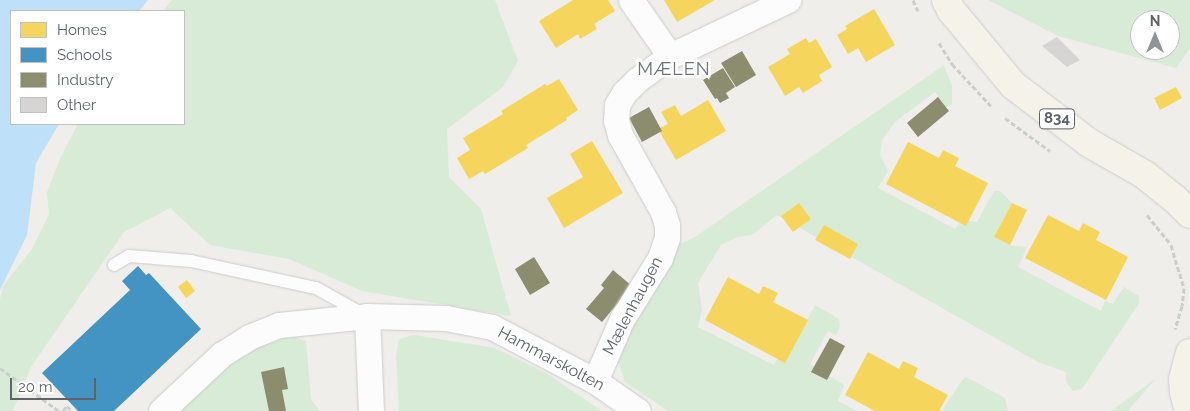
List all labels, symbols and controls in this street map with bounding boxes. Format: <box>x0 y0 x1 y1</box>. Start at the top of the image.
legend <box>10 10 185 125</box>
north arrow <box>1130 10 1180 60</box>
text: N <box>1150 13 1160 29</box>
text: Homes <box>57 21 107 39</box>
text: Schools <box>57 46 112 64</box>
district label: MÆLEN <box>637 58 711 80</box>
text: Industry <box>57 71 113 89</box>
text: Other <box>57 96 96 114</box>
road number: 834 <box>1038 106 1076 132</box>
street label: Mælenhaugen <box>599 254 667 358</box>
street label: Hammarskolten <box>494 323 608 395</box>
scale bar <box>12 368 99 400</box>
text: 20 m <box>18 378 53 396</box>

